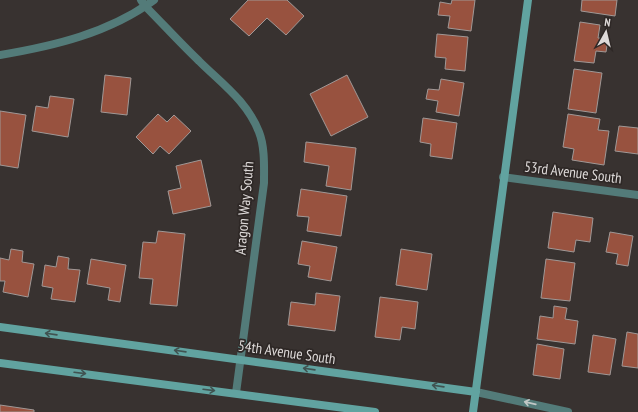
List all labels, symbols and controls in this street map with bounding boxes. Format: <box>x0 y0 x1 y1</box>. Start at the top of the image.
north arrow <box>586 12 626 52</box>
text: N <box>603 15 611 29</box>
street label: 53rd Avenue South <box>523 157 623 187</box>
street label: Aragon Way South <box>230 160 258 256</box>
one-way arrow <box>45 330 58 338</box>
street label: 54th Avenue South <box>237 336 337 368</box>
one-way arrow <box>174 347 187 355</box>
one-way arrow <box>303 365 316 373</box>
one-way arrow <box>73 369 86 377</box>
one-way arrow <box>432 382 445 390</box>
one-way arrow <box>202 386 215 394</box>
one-way arrow <box>524 399 537 407</box>

